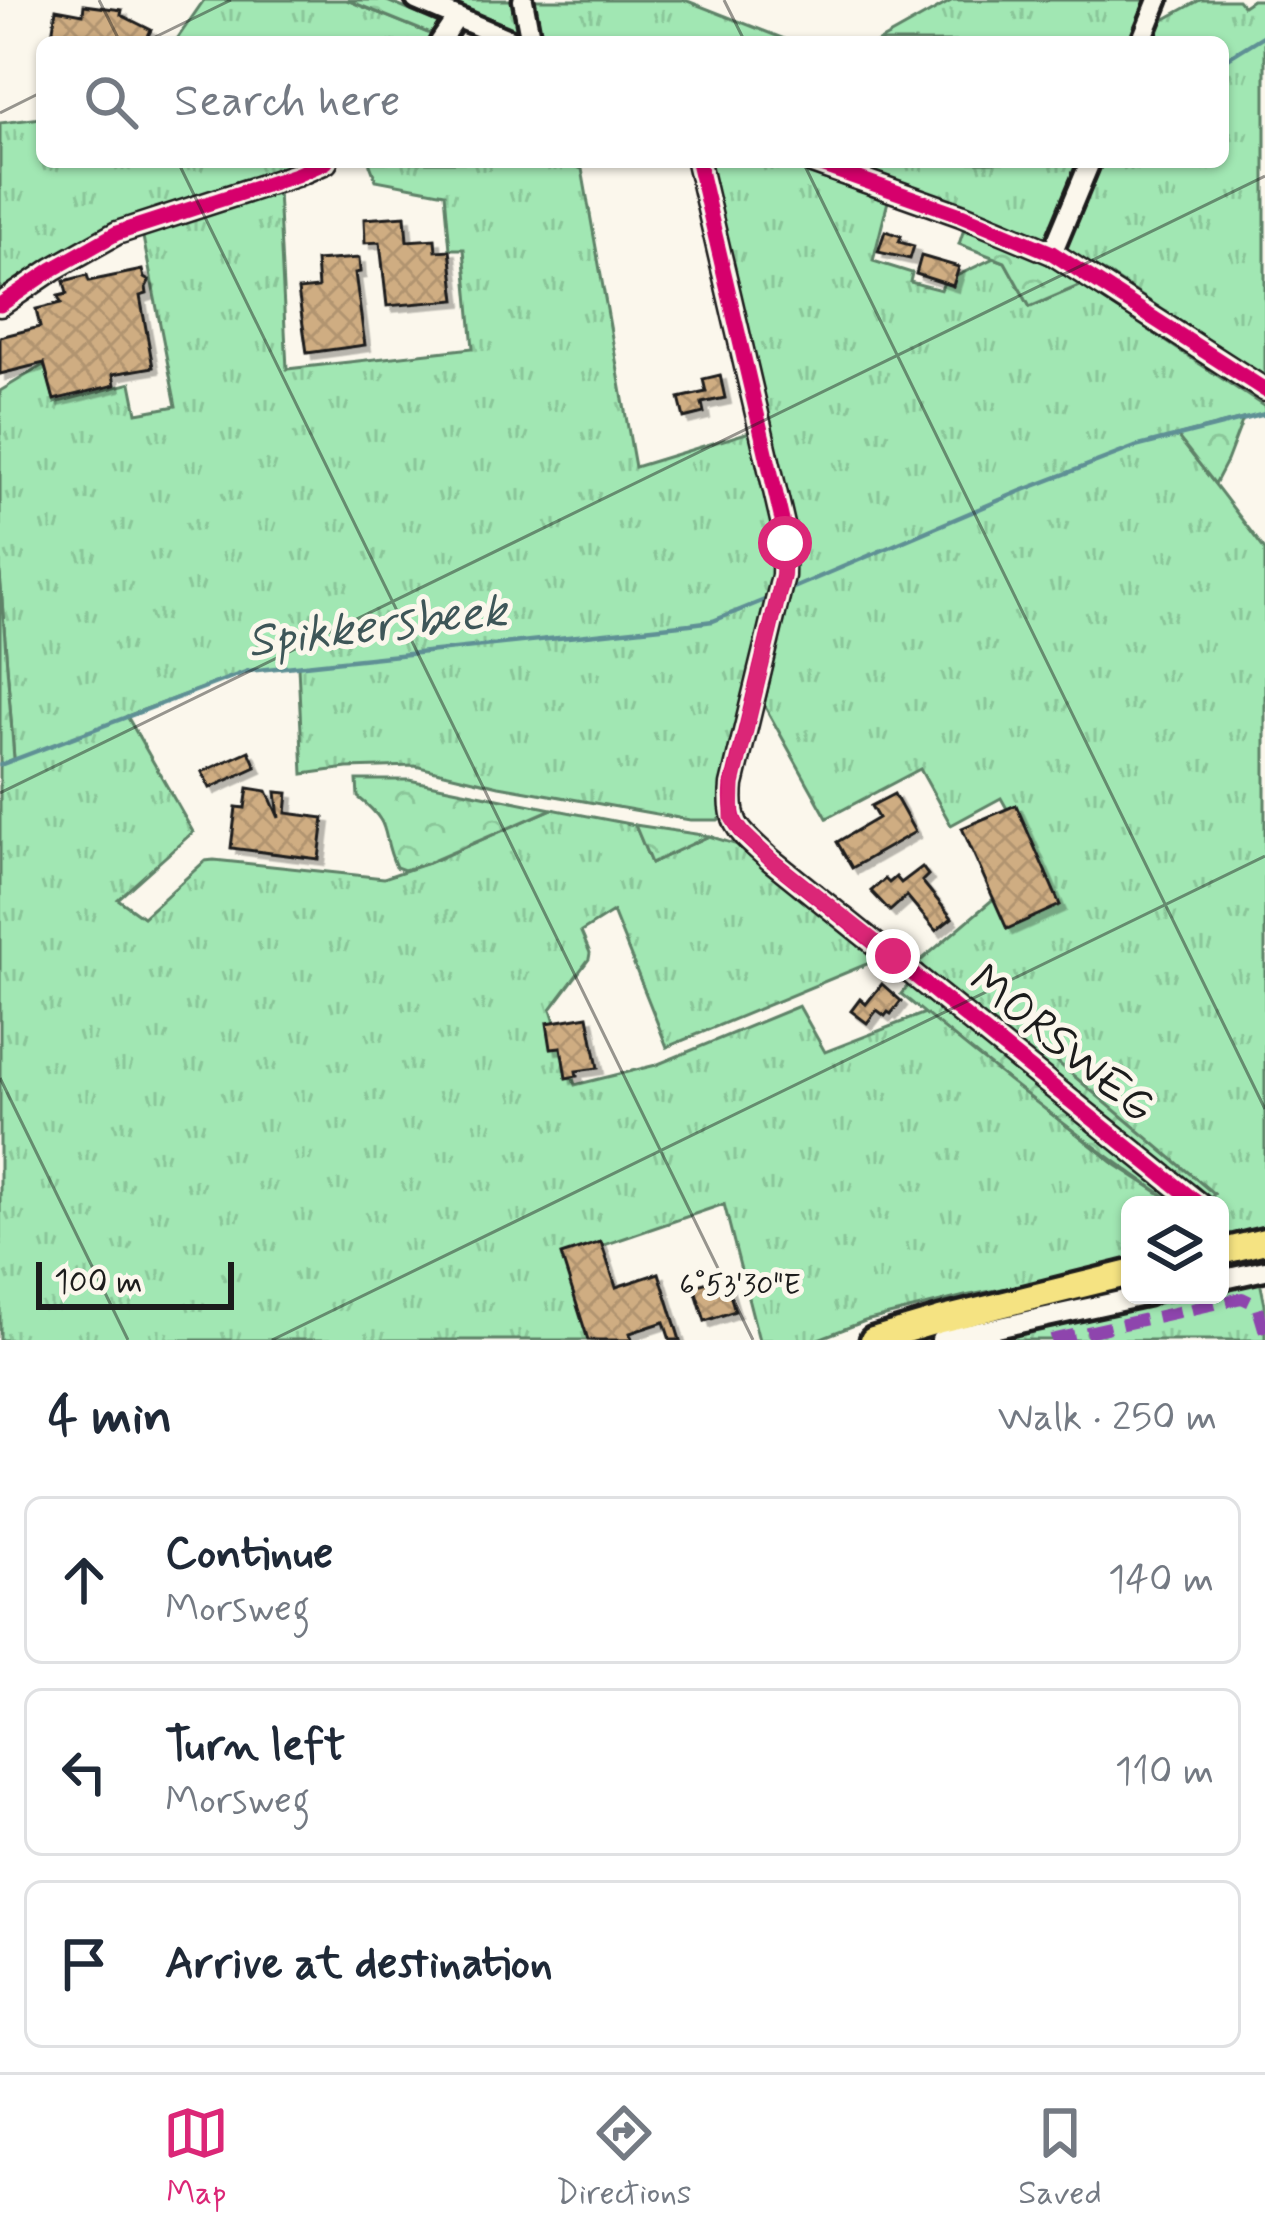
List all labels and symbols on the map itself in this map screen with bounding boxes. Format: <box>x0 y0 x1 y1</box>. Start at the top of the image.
route start <box>758 516 812 570</box>
water label: Spikkersbeek <box>244 579 513 674</box>
route end <box>866 929 920 983</box>
street label: MORSWEG <box>956 952 1166 1138</box>
scale bar <box>36 1256 234 1309</box>
text: 6°53'30"E <box>679 1266 801 1305</box>

